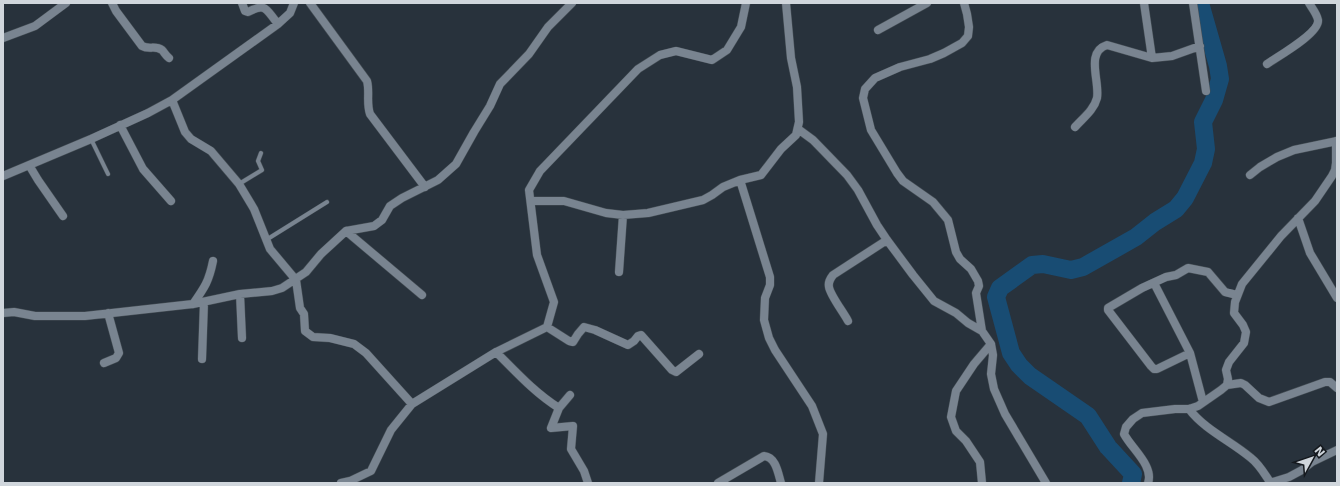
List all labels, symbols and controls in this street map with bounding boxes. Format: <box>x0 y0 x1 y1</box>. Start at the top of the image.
north arrow <box>1292 438 1332 478</box>
text: N <box>1311 444 1327 460</box>

